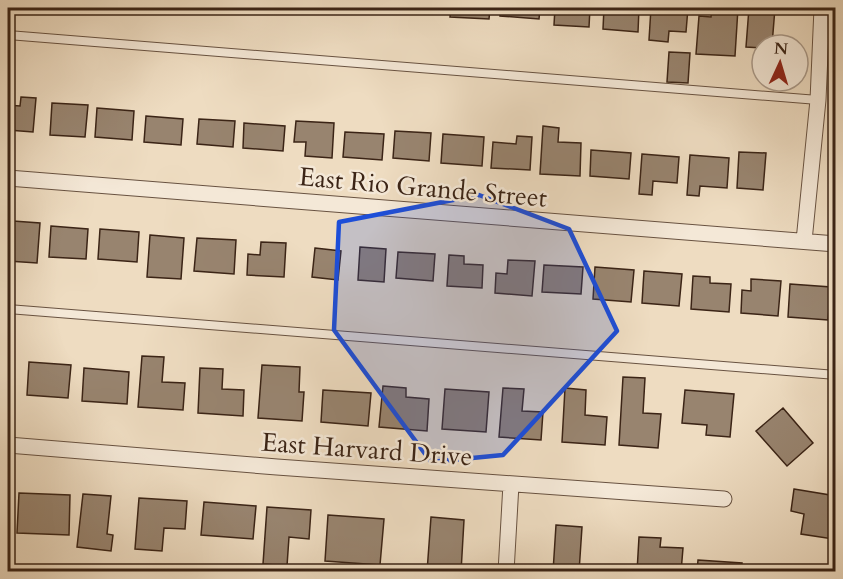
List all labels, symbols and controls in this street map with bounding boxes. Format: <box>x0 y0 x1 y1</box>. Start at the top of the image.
north arrow <box>750 33 810 93</box>
text: N <box>773 38 789 60</box>
street label: East Rio Grande Street <box>298 159 548 216</box>
street label: East Harvard Drive <box>260 425 474 474</box>

